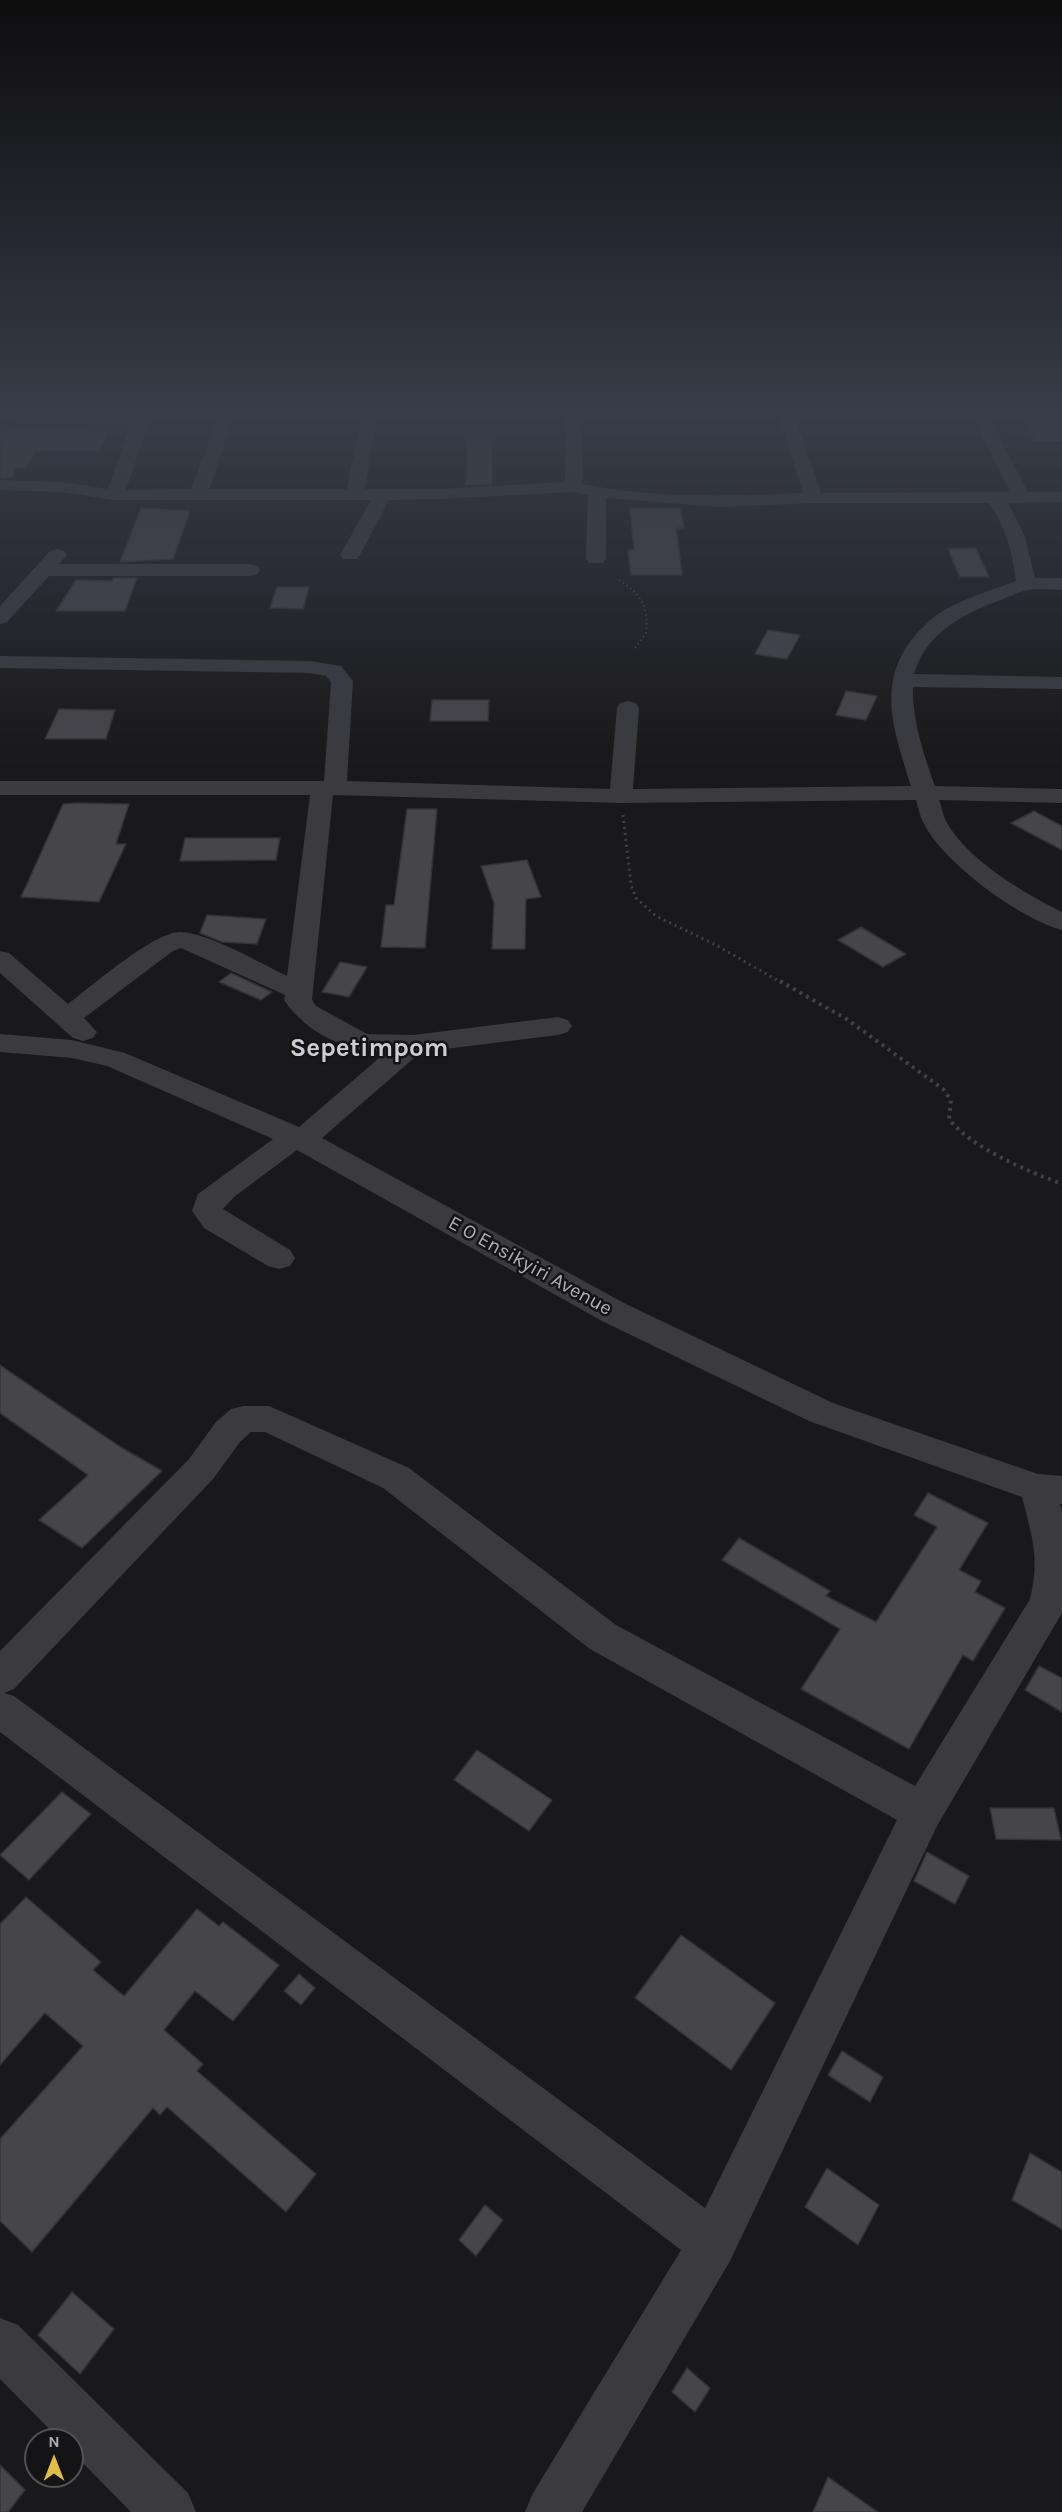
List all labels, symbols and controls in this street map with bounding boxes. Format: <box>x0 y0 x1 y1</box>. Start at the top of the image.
district label: Sepetimpom <box>290 1033 448 1065</box>
street label: E O Ensikyiri Avenue <box>444 1211 616 1321</box>
north arrow <box>24 2428 84 2488</box>
text: N <box>48 2432 60 2451</box>

